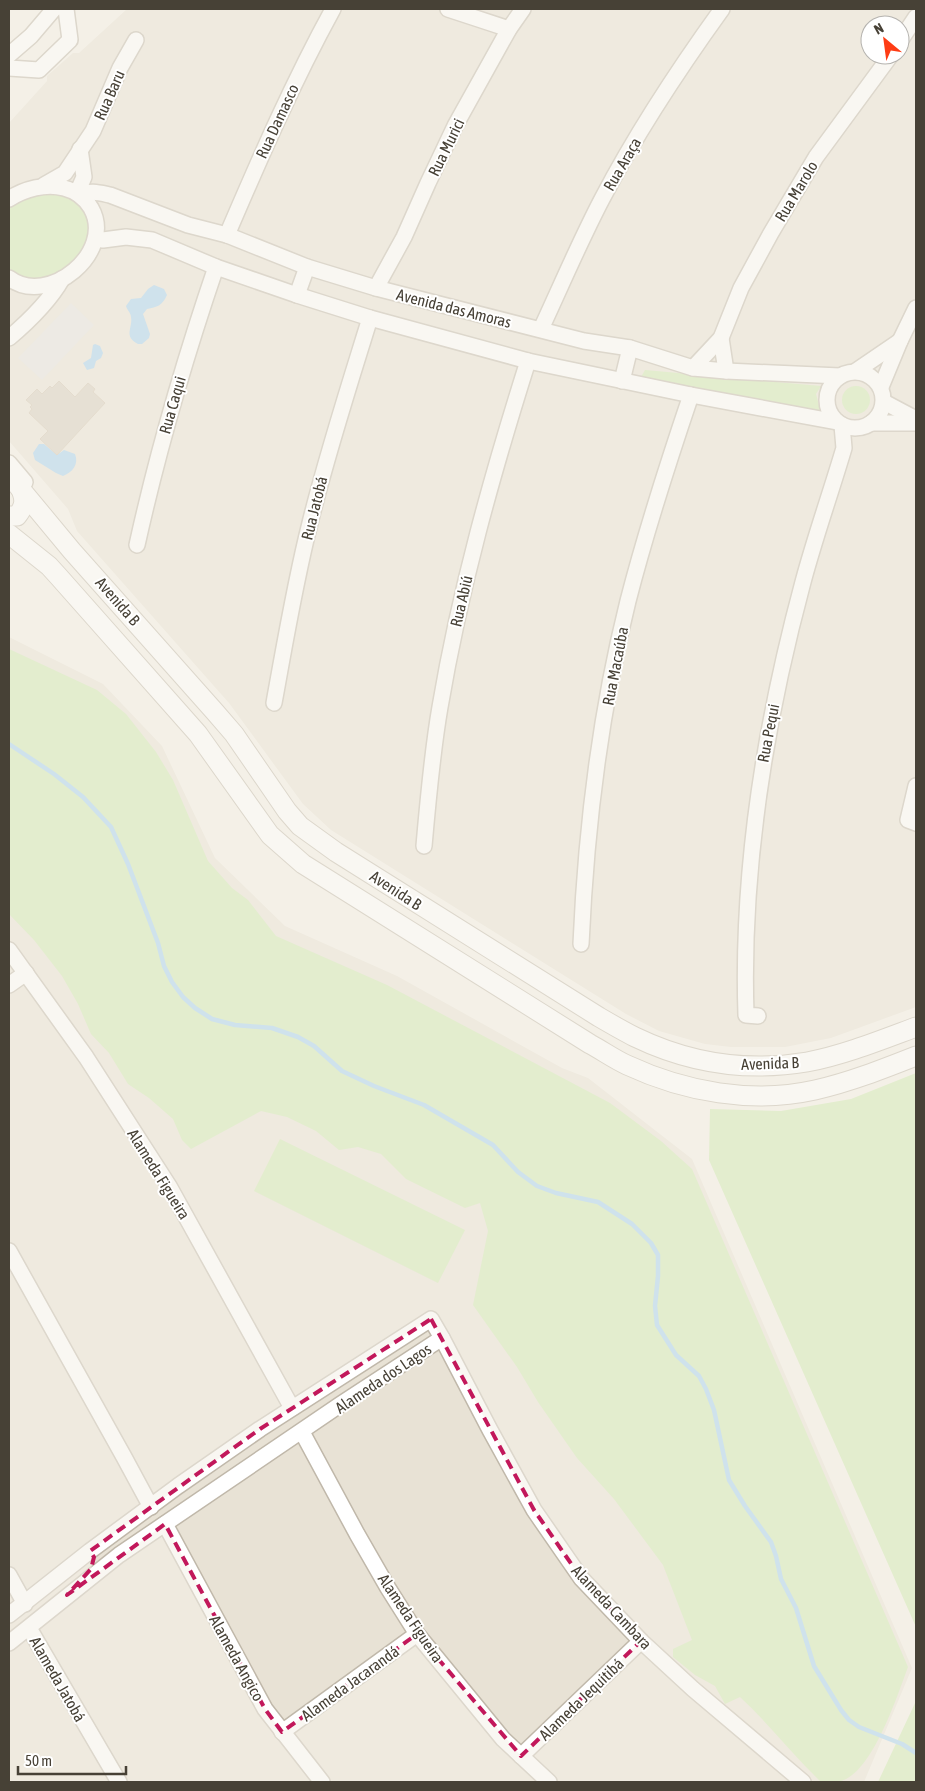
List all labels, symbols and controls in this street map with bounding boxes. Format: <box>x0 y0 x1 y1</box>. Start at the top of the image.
north arrow <box>860 15 910 65</box>
text: N <box>871 20 886 38</box>
street label: Rua Baru <box>90 67 128 123</box>
street label: Rua Damasco <box>252 81 302 161</box>
street label: Rua Murici <box>424 115 468 179</box>
street label: Rua Araça <box>600 134 645 194</box>
street label: Rua Marolo <box>771 157 821 225</box>
street label: Avenida das Amoras <box>395 285 513 331</box>
street label: Rua Caqui <box>155 374 190 436</box>
street label: Rua Jatobá <box>297 474 331 542</box>
street label: Avenida B <box>92 573 144 629</box>
street label: Rua Abiú <box>446 574 476 628</box>
street label: Rua Macaúba <box>599 625 631 707</box>
street label: Rua Pequi <box>754 702 783 764</box>
street label: Avenida B <box>367 867 425 914</box>
street label: Avenida B <box>741 1053 800 1073</box>
street label: Alameda Figueira <box>123 1126 194 1223</box>
street label: Alameda dos Lagos <box>332 1339 435 1418</box>
street label: Alameda Cambara <box>568 1561 656 1653</box>
street label: Alameda Figueira <box>374 1570 447 1666</box>
street label: Alameda Angico <box>205 1612 268 1704</box>
street label: Alameda Jatobá <box>26 1633 90 1725</box>
street label: Alameda Jacarandá <box>298 1642 402 1724</box>
street label: Alameda Jequitibá <box>535 1654 628 1744</box>
scale bar <box>18 1744 125 1776</box>
text: 50 m <box>25 1752 52 1769</box>

